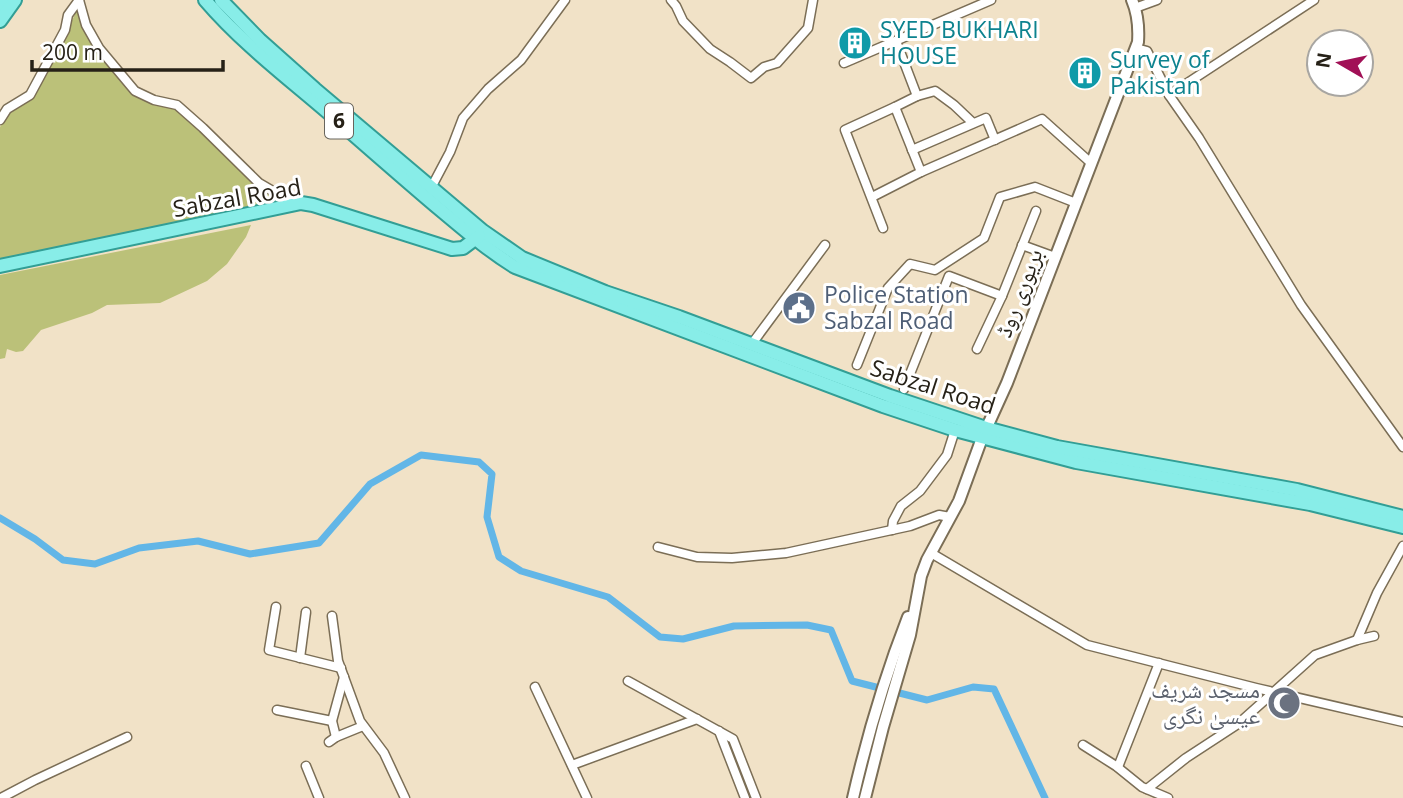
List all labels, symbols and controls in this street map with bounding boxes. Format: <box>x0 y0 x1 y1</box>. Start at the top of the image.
place label: SYED BUKHARI HOUSE <box>880 13 1039 71</box>
building icon: SYED BUKHARI HOUSE <box>836 24 874 62</box>
scale bar <box>32 28 222 72</box>
north arrow <box>1305 28 1375 98</box>
text: 200 m <box>42 38 103 66</box>
place label: Survey of Pakistan <box>1110 43 1211 101</box>
text: N <box>1309 51 1337 70</box>
building icon: Survey of Pakistan <box>1066 54 1104 92</box>
road number: 6 <box>325 104 353 138</box>
street label: Sabzal Road <box>170 170 303 224</box>
street label: بریوری روڈ <box>987 244 1050 342</box>
place label: Police Station Sabzal Road <box>824 278 969 336</box>
public building icon: Police Station Sabzal Road <box>780 289 818 327</box>
street label: Sabzal Road <box>867 351 1000 421</box>
place label: مسجد شریف عیسیٰ نگری <box>1151 673 1260 731</box>
mosque icon: مسجد شریف عیسیٰ نگری <box>1265 684 1303 722</box>

